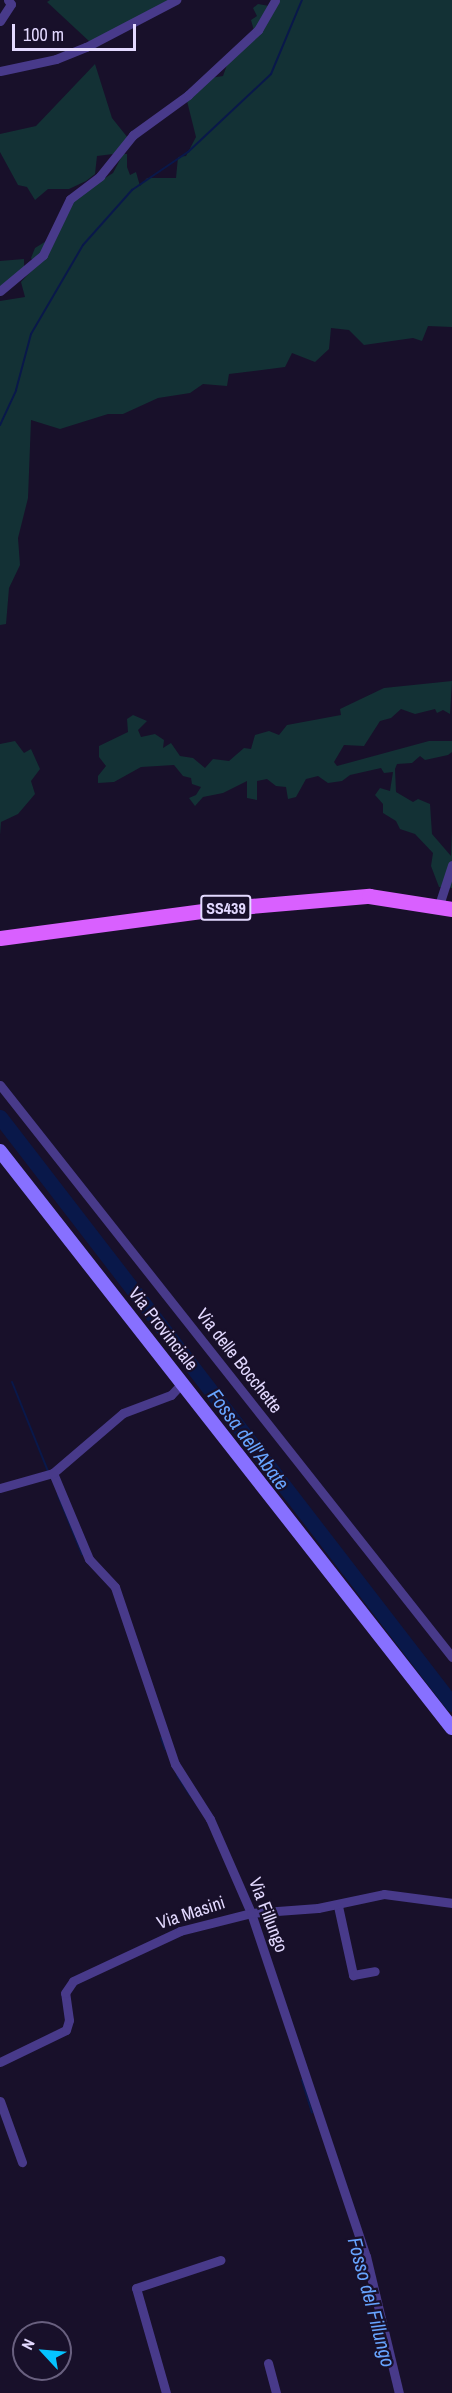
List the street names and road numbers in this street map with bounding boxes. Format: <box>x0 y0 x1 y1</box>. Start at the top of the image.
road number: SS439 <box>199 895 253 921</box>
street label: Via Provinciale <box>124 1283 202 1375</box>
street label: Via delle Bocchette <box>191 1304 287 1418</box>
street label: Via Fillungo <box>244 1874 292 1956</box>
street label: Via Masini <box>154 1892 228 1934</box>

